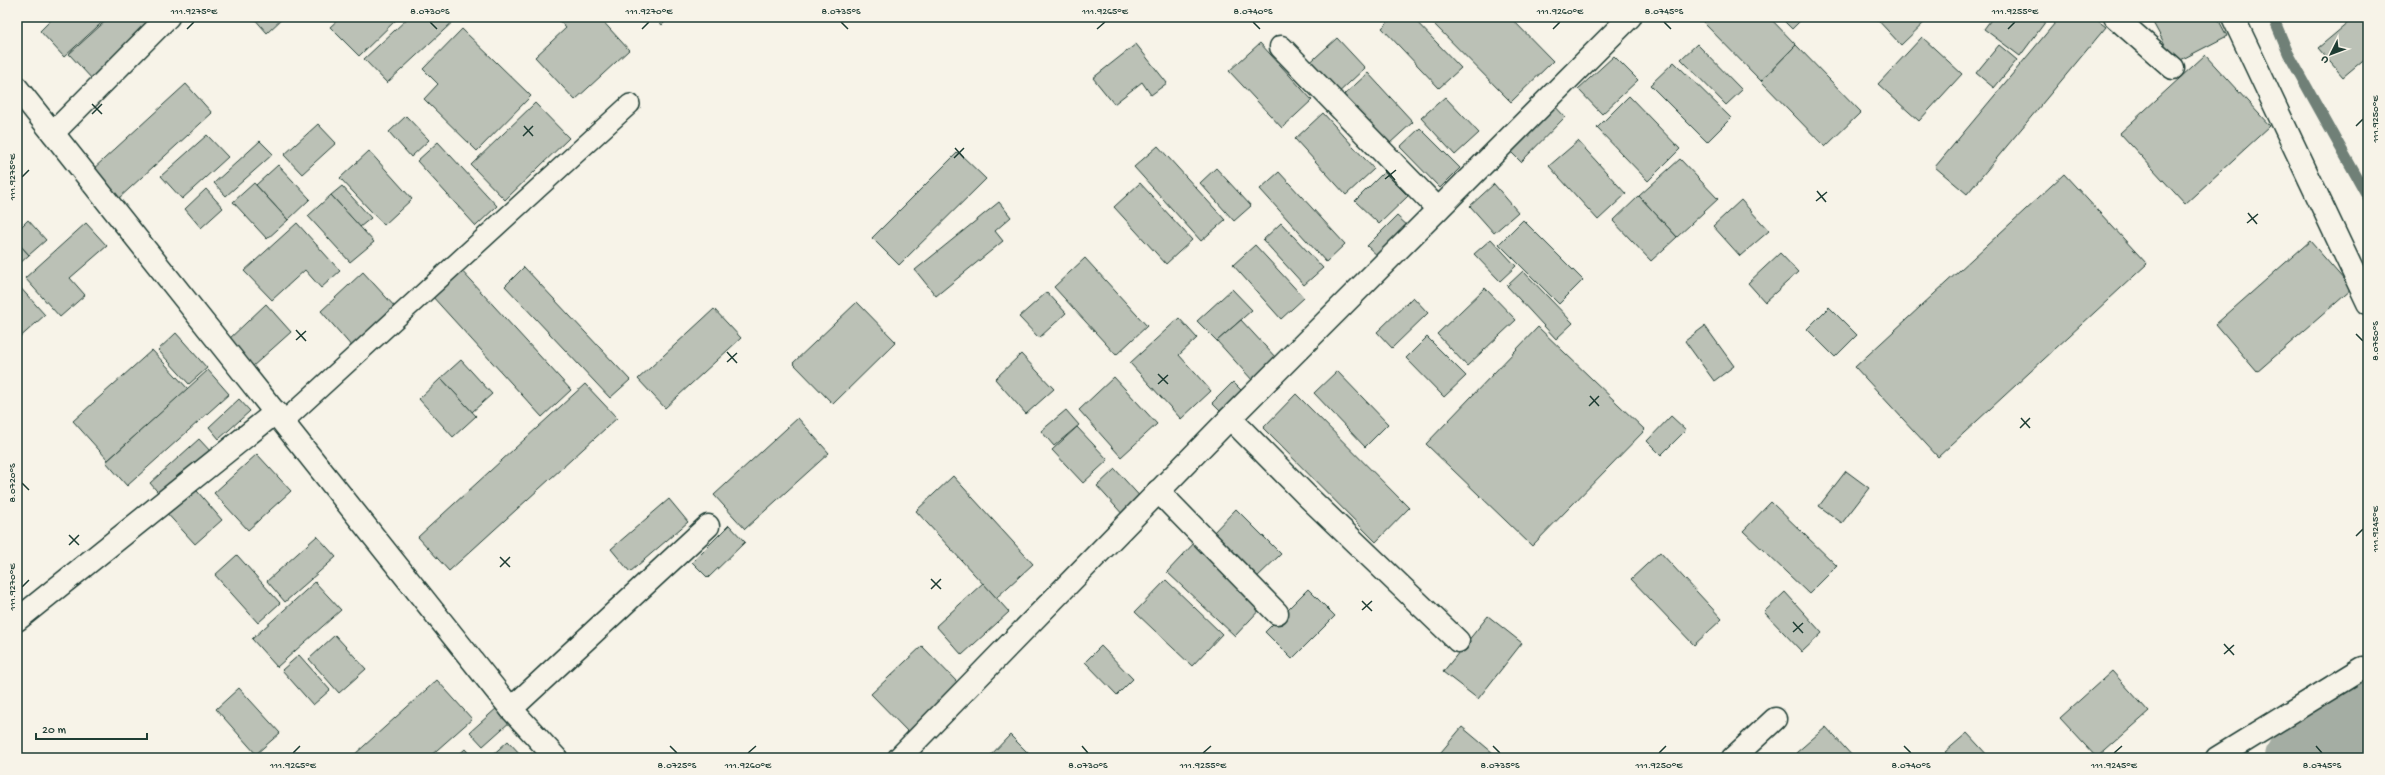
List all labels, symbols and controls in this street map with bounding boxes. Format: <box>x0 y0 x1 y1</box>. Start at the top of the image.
text: 111.9275°E <box>170 6 218 18</box>
text: 8.0730°S <box>410 6 450 18</box>
text: 111.9270°E <box>625 6 673 18</box>
text: 8.0735°S <box>821 6 861 18</box>
text: 111.9265°E <box>1081 6 1129 18</box>
text: 8.0740°S <box>1233 6 1273 18</box>
text: 111.9260°E <box>1536 6 1584 18</box>
text: 8.0745°S <box>1645 6 1684 18</box>
text: 111.9255°E <box>1991 6 2039 18</box>
north arrow <box>2311 34 2351 74</box>
text: U <box>2318 52 2332 66</box>
text: 111.9250°E <box>2370 95 2382 143</box>
text: 111.9275°E <box>7 153 19 201</box>
text: 8.0750°S <box>2370 321 2382 361</box>
text: 8.0720°S <box>7 463 19 503</box>
text: 111.9245°E <box>2370 505 2382 553</box>
text: 111.9270°E <box>7 563 19 611</box>
scale bar <box>36 715 147 741</box>
text: 20 m <box>42 724 67 738</box>
text: 111.9265°E <box>269 760 317 772</box>
text: 8.0725°S <box>658 760 697 772</box>
text: 111.9260°E <box>724 760 772 772</box>
text: 8.0730°S <box>1068 760 1108 772</box>
text: 111.9255°E <box>1179 760 1227 772</box>
text: 8.0735°S <box>1480 760 1520 772</box>
text: 111.9250°E <box>1635 760 1683 772</box>
text: 8.0740°S <box>1891 760 1931 772</box>
text: 111.9245°E <box>2090 760 2138 772</box>
text: 8.0745°S <box>2303 760 2342 772</box>

